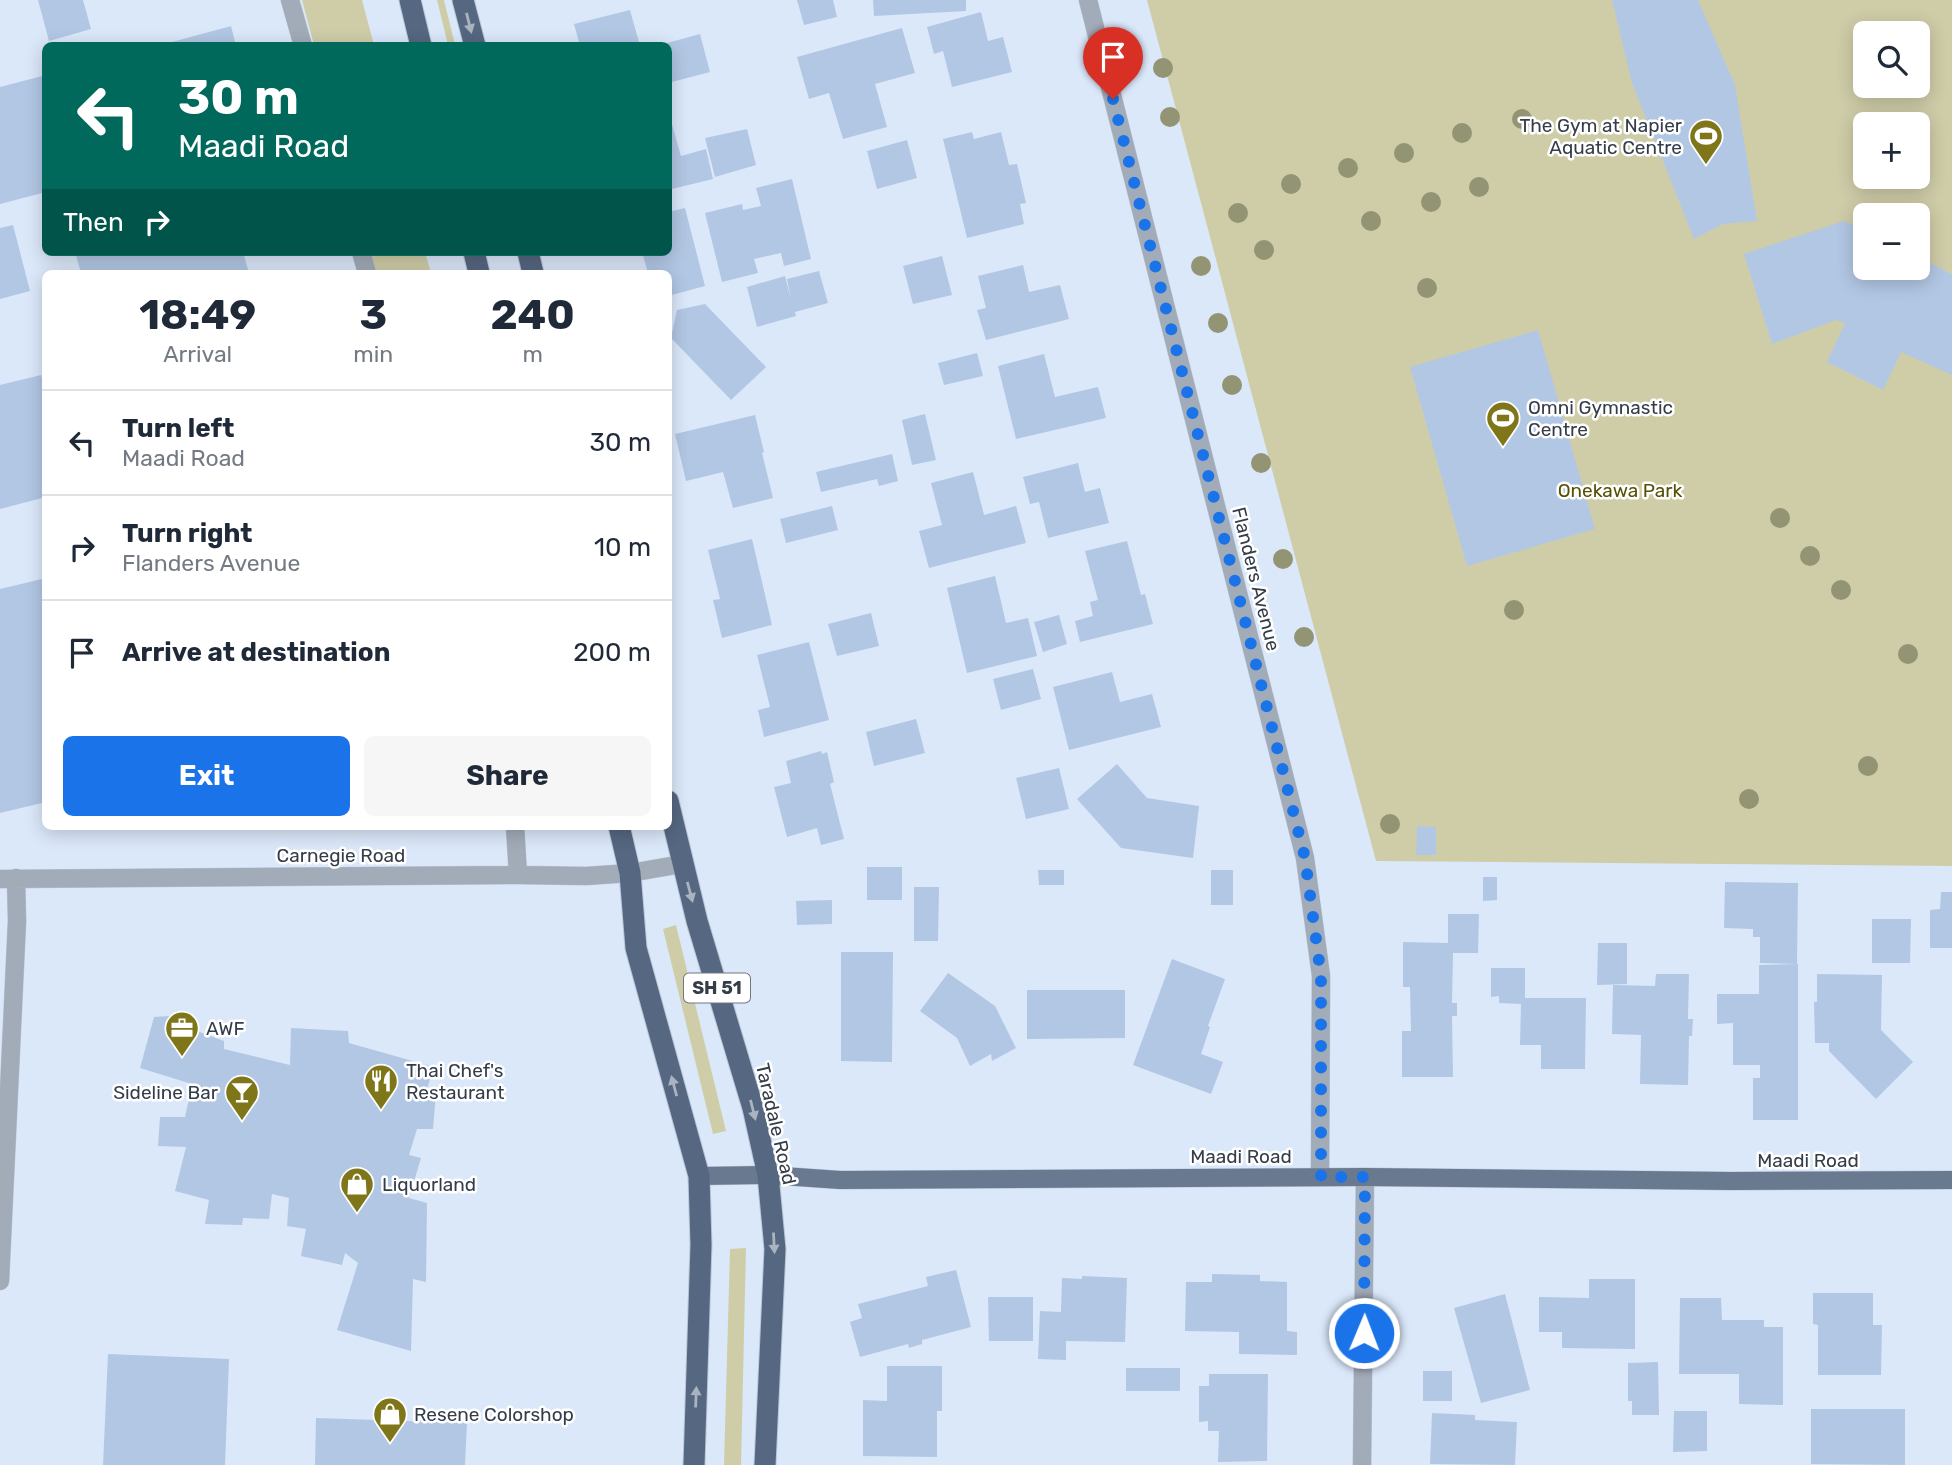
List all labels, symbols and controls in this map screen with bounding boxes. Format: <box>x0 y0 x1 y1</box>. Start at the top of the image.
one-way arrow <box>464 12 475 34</box>
map controls <box>1853 21 1930 280</box>
button: search <box>1853 21 1930 98</box>
pin <box>1083 27 1143 99</box>
icon: arrive <box>1094 38 1132 76</box>
text: 30 m <box>178 68 299 126</box>
icon: left <box>63 70 154 161</box>
button: + <box>1853 112 1930 189</box>
place label: The Gym at Napier Aquatic Centre <box>1520 114 1683 159</box>
sports icon: The Gym at Napier Aquatic Centre <box>1687 117 1725 166</box>
text: Maadi Road <box>178 127 349 165</box>
icon: right <box>138 203 176 241</box>
button: − <box>1853 203 1930 280</box>
text: Then <box>63 207 124 238</box>
text: 18:49 <box>139 290 256 340</box>
text: 3 <box>359 290 387 340</box>
text: 240 <box>490 290 575 340</box>
text: Arrival <box>163 340 232 368</box>
text: min <box>353 340 393 368</box>
text: m <box>522 340 543 368</box>
place label: Omni Gymnastic Centre <box>1528 396 1673 441</box>
sports icon: Omni Gymnastic Centre <box>1484 399 1522 448</box>
text: Turn left <box>122 413 234 444</box>
icon: left <box>63 424 101 462</box>
text: 30 m <box>589 427 651 458</box>
text: Maadi Road <box>122 444 245 472</box>
park label: Onekawa Park <box>1558 479 1683 502</box>
street label: Flanders Avenue <box>1227 505 1285 653</box>
text: Turn right <box>122 518 252 549</box>
icon: right <box>63 529 101 567</box>
text: 10 m <box>594 532 651 563</box>
text: Flanders Avenue <box>122 549 300 577</box>
icon: arrive <box>63 634 101 672</box>
text: Arrive at destination <box>122 637 390 668</box>
text: 200 m <box>573 637 651 668</box>
button: Exit <box>63 736 350 816</box>
button: Share <box>364 736 651 816</box>
street label: Carnegie Road <box>277 844 405 867</box>
one-way arrow <box>685 882 695 903</box>
road number: SH 51 <box>684 973 750 1002</box>
office icon: AWF <box>163 1009 201 1058</box>
place label: AWF <box>206 1017 245 1040</box>
place label: Thai Chef's Restaurant <box>406 1059 505 1104</box>
street label: Taradale Road <box>751 1061 801 1187</box>
restaurant icon: Thai Chef's Restaurant <box>362 1062 400 1111</box>
bar icon: Sideline Bar <box>223 1073 261 1122</box>
one-way arrow <box>668 1075 679 1097</box>
place label: Sideline Bar <box>113 1081 219 1104</box>
one-way arrow <box>748 1099 759 1121</box>
street label: Maadi Road <box>1190 1145 1292 1168</box>
street label: Maadi Road <box>1757 1149 1859 1172</box>
shop icon: Liquorland <box>338 1165 376 1214</box>
place label: Liquorland <box>382 1173 476 1196</box>
one-way arrow <box>769 1232 780 1254</box>
position arrow <box>1327 1296 1401 1370</box>
one-way arrow <box>691 1386 702 1408</box>
shop icon: Resene Colorshop <box>371 1395 409 1444</box>
place label: Resene Colorshop <box>414 1403 574 1426</box>

